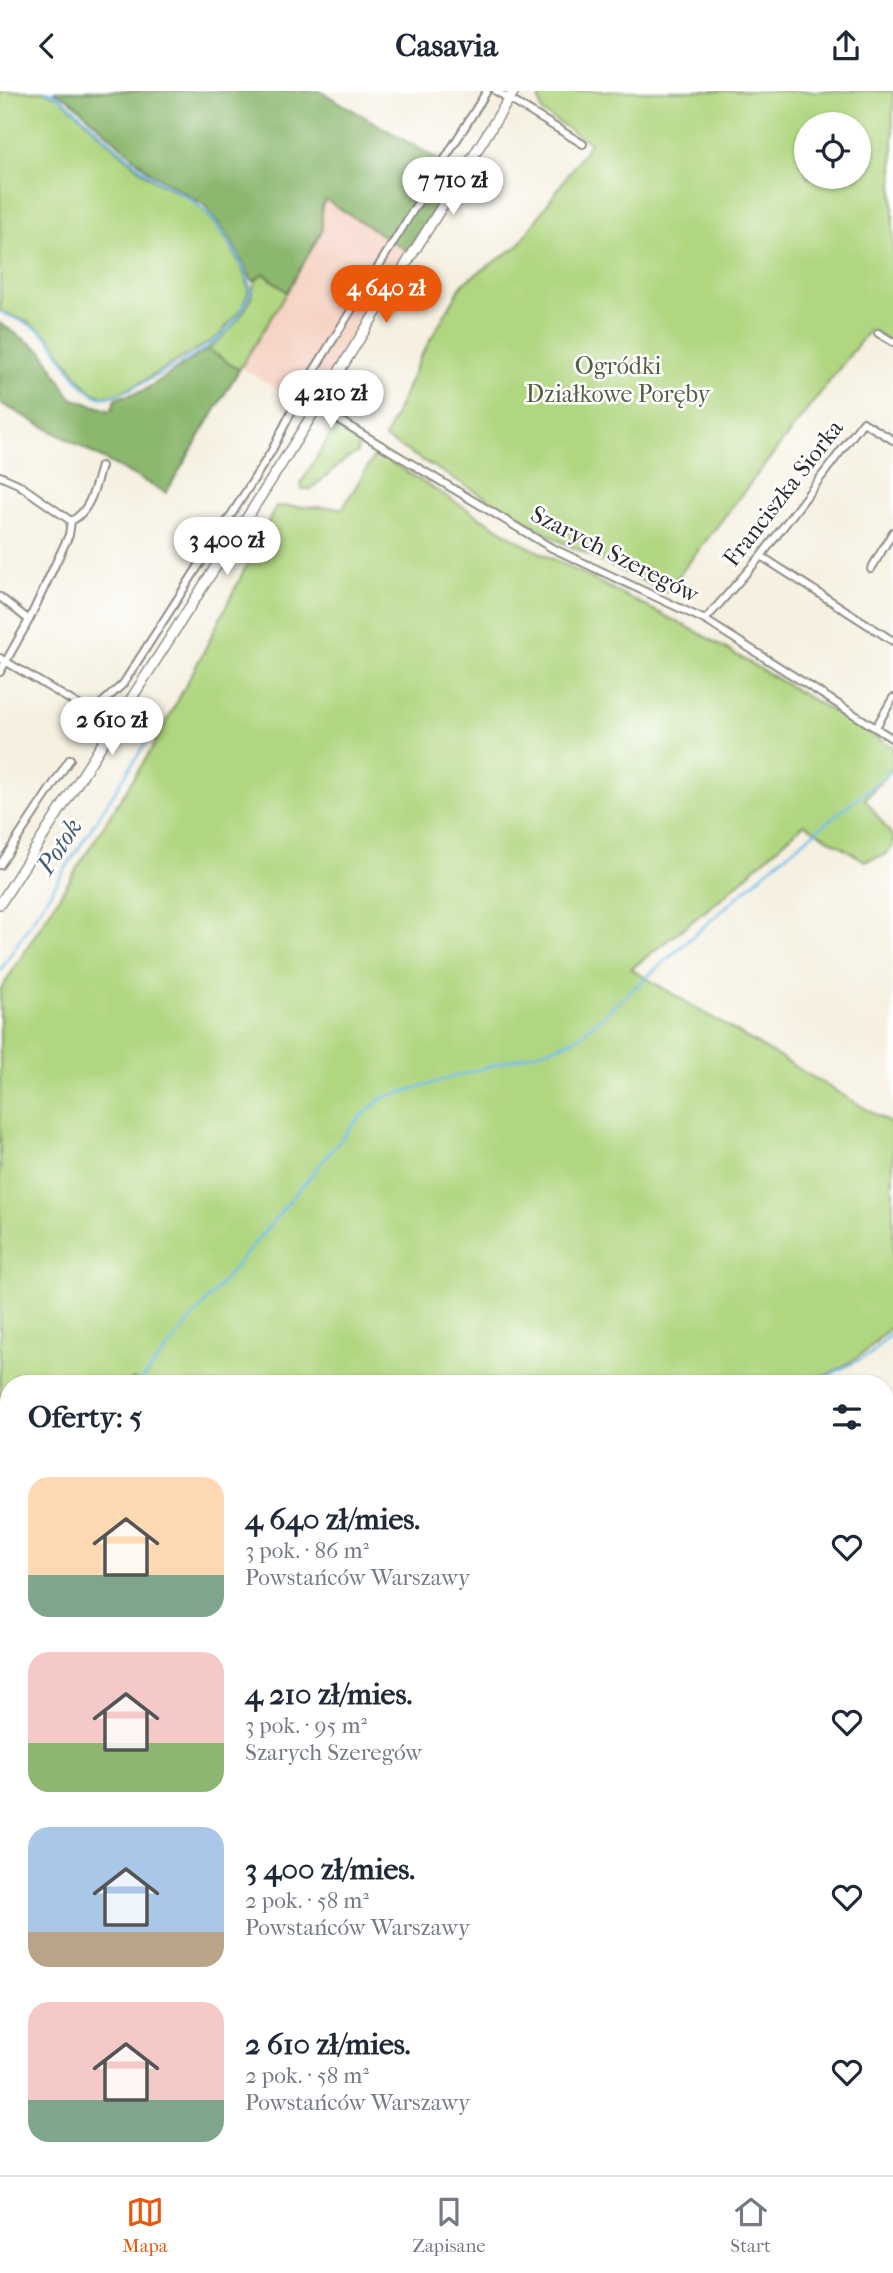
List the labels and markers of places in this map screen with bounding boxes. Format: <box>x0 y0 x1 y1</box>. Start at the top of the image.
pin: 7 710 zł <box>381 157 525 217</box>
pin: 4 640 zł <box>314 265 458 325</box>
pin: 4 210 zł <box>259 371 403 430</box>
pin: 3 400 zł <box>155 517 299 577</box>
pin: 2 610 zł <box>40 697 184 757</box>

